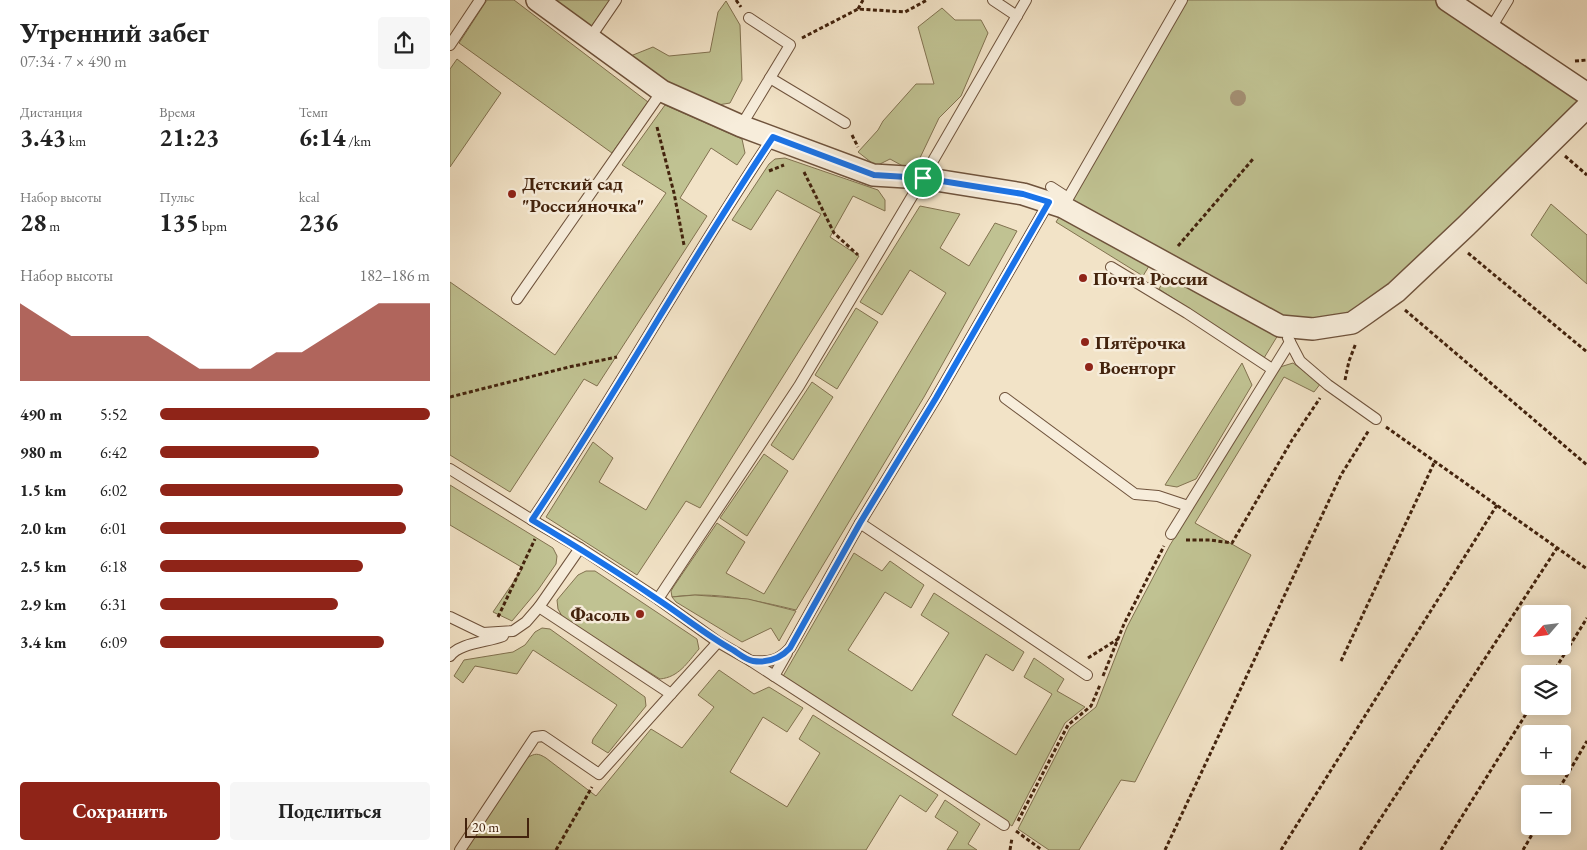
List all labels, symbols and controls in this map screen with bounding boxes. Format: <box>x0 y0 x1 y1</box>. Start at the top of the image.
text: Утренний забег <box>20 14 209 50</box>
button: share <box>378 17 430 69</box>
text: 07:34 · 7 × 490 m <box>20 51 127 72</box>
text: Дистанция <box>20 103 82 121</box>
text: Время <box>159 103 195 121</box>
text: Темп <box>299 103 328 121</box>
text: 3.43 <box>20 121 66 153</box>
text: 21:23 <box>159 121 219 153</box>
text: 6:14 <box>299 121 345 153</box>
text: km <box>66 132 86 150</box>
text: /km <box>345 132 371 150</box>
pin <box>902 157 944 199</box>
icon: arrive <box>909 164 937 192</box>
place label: Детский сад "Россияночка" <box>522 171 644 218</box>
text: Набор высоты <box>20 188 101 206</box>
text: Пульс <box>159 188 195 206</box>
text: kcal <box>299 188 320 206</box>
marker: Детский сад "Россияночка" <box>506 188 518 200</box>
text: 28 <box>20 206 46 238</box>
text: 135 <box>159 206 199 238</box>
text: 236 <box>299 206 338 238</box>
text: m <box>46 217 60 235</box>
text: bpm <box>199 217 227 235</box>
text: Набор высоты <box>20 265 113 286</box>
text: 182–186 m <box>359 265 430 286</box>
place label: Почта России <box>1093 266 1208 291</box>
marker: Почта России <box>1077 272 1089 284</box>
place label: Пятёрочка <box>1095 330 1187 355</box>
marker: Пятёрочка <box>1079 336 1091 348</box>
place label: Военторг <box>1099 355 1176 380</box>
marker: Военторг <box>1083 361 1095 373</box>
text: 490 m <box>20 404 62 425</box>
text: 5:52 <box>100 404 127 425</box>
text: 980 m <box>20 442 62 463</box>
text: 6:42 <box>100 442 127 463</box>
text: 1.5 km <box>20 480 66 501</box>
text: 6:02 <box>100 480 127 501</box>
text: 2.0 km <box>20 518 66 539</box>
text: 6:01 <box>100 518 127 539</box>
text: 2.5 km <box>20 556 66 577</box>
text: 6:18 <box>100 556 127 577</box>
text: 2.9 km <box>20 594 66 615</box>
text: 6:31 <box>100 594 127 615</box>
place label: Фасоль <box>570 602 630 627</box>
north arrow <box>1521 605 1571 655</box>
map controls <box>1521 605 1571 835</box>
marker: Фасоль <box>634 608 646 620</box>
text: 3.4 km <box>20 632 66 653</box>
text: 6:09 <box>100 632 127 653</box>
button: layers <box>1521 665 1571 715</box>
button: + <box>1521 725 1571 775</box>
button: Сохранить <box>20 782 220 840</box>
button: Поделиться <box>230 782 430 840</box>
button: − <box>1521 785 1571 835</box>
scale bar <box>465 815 529 838</box>
text: 20 m <box>472 818 499 836</box>

